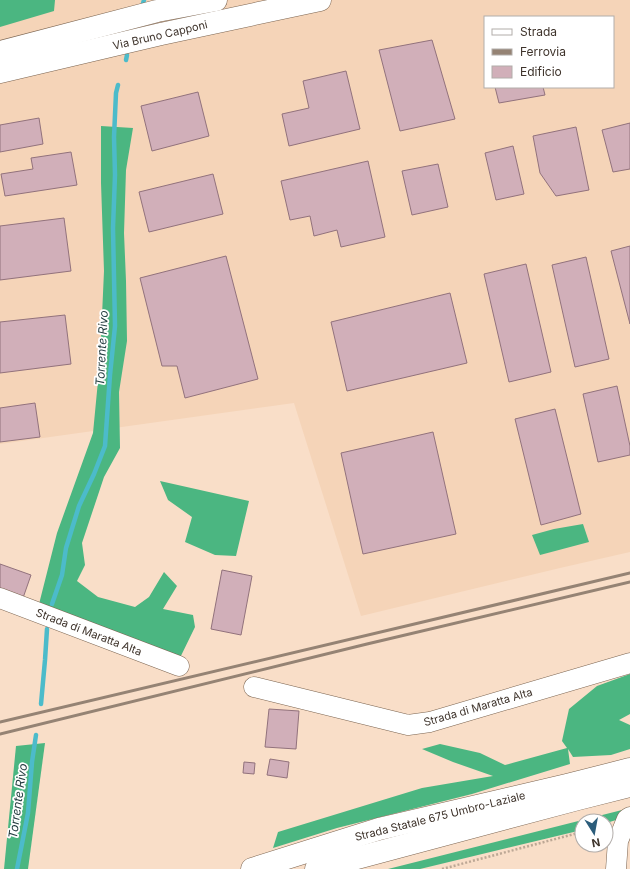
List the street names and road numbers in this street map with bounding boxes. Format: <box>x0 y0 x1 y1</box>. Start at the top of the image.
street label: Via Bruno Capponi <box>111 17 209 53</box>
street label: Strada di Maratta Alta <box>34 605 144 659</box>
street label: Strada di Maratta Alta <box>422 685 534 729</box>
street label: Strada Statale 675 Umbro-Laziale <box>353 788 527 844</box>

